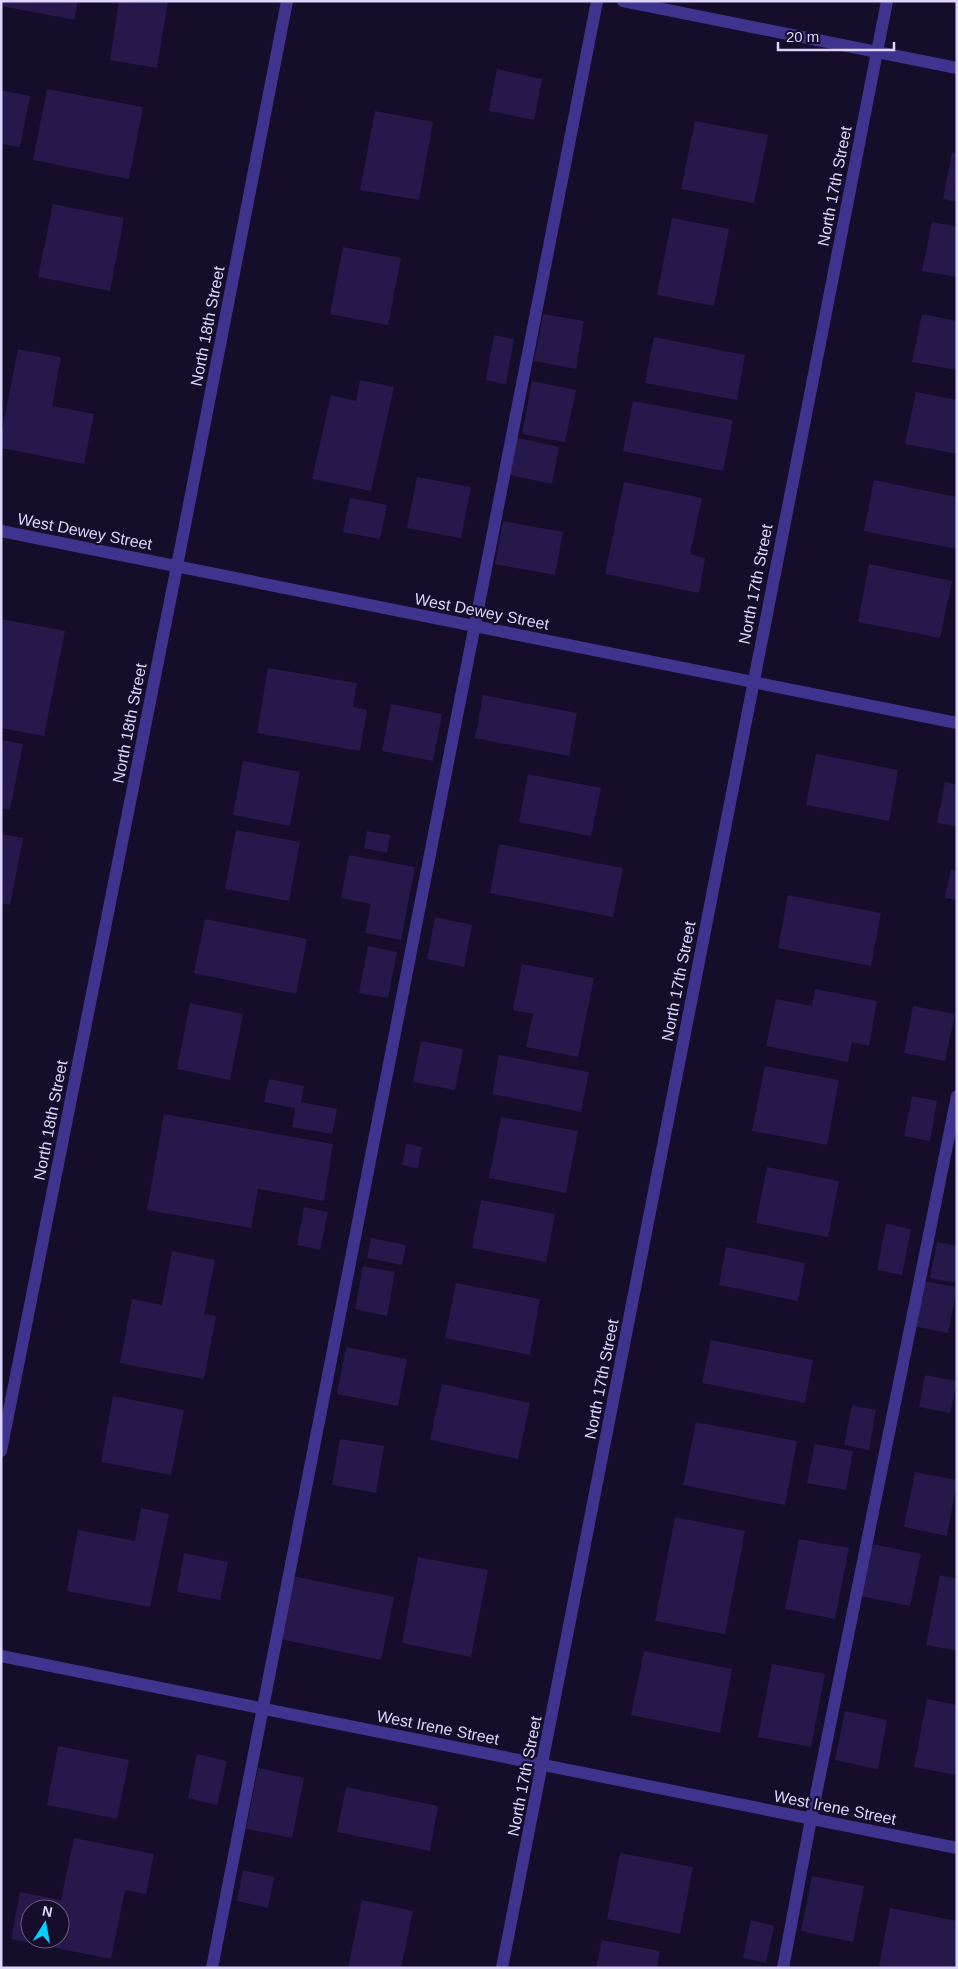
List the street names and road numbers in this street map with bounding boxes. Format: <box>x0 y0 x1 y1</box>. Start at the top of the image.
street label: North 17th Street <box>815 124 855 248</box>
street label: North 18th Street <box>188 264 228 388</box>
street label: West Dewey Street <box>16 510 154 553</box>
street label: North 17th Street <box>736 522 776 646</box>
street label: West Dewey Street <box>413 590 551 633</box>
street label: North 18th Street <box>110 661 150 785</box>
street label: North 17th Street <box>659 919 699 1043</box>
street label: North 18th Street <box>31 1058 71 1182</box>
street label: North 17th Street <box>582 1317 622 1441</box>
street label: West Irene Street <box>375 1707 501 1748</box>
street label: North 17th Street <box>505 1714 545 1838</box>
street label: West Irene Street <box>772 1787 898 1828</box>

